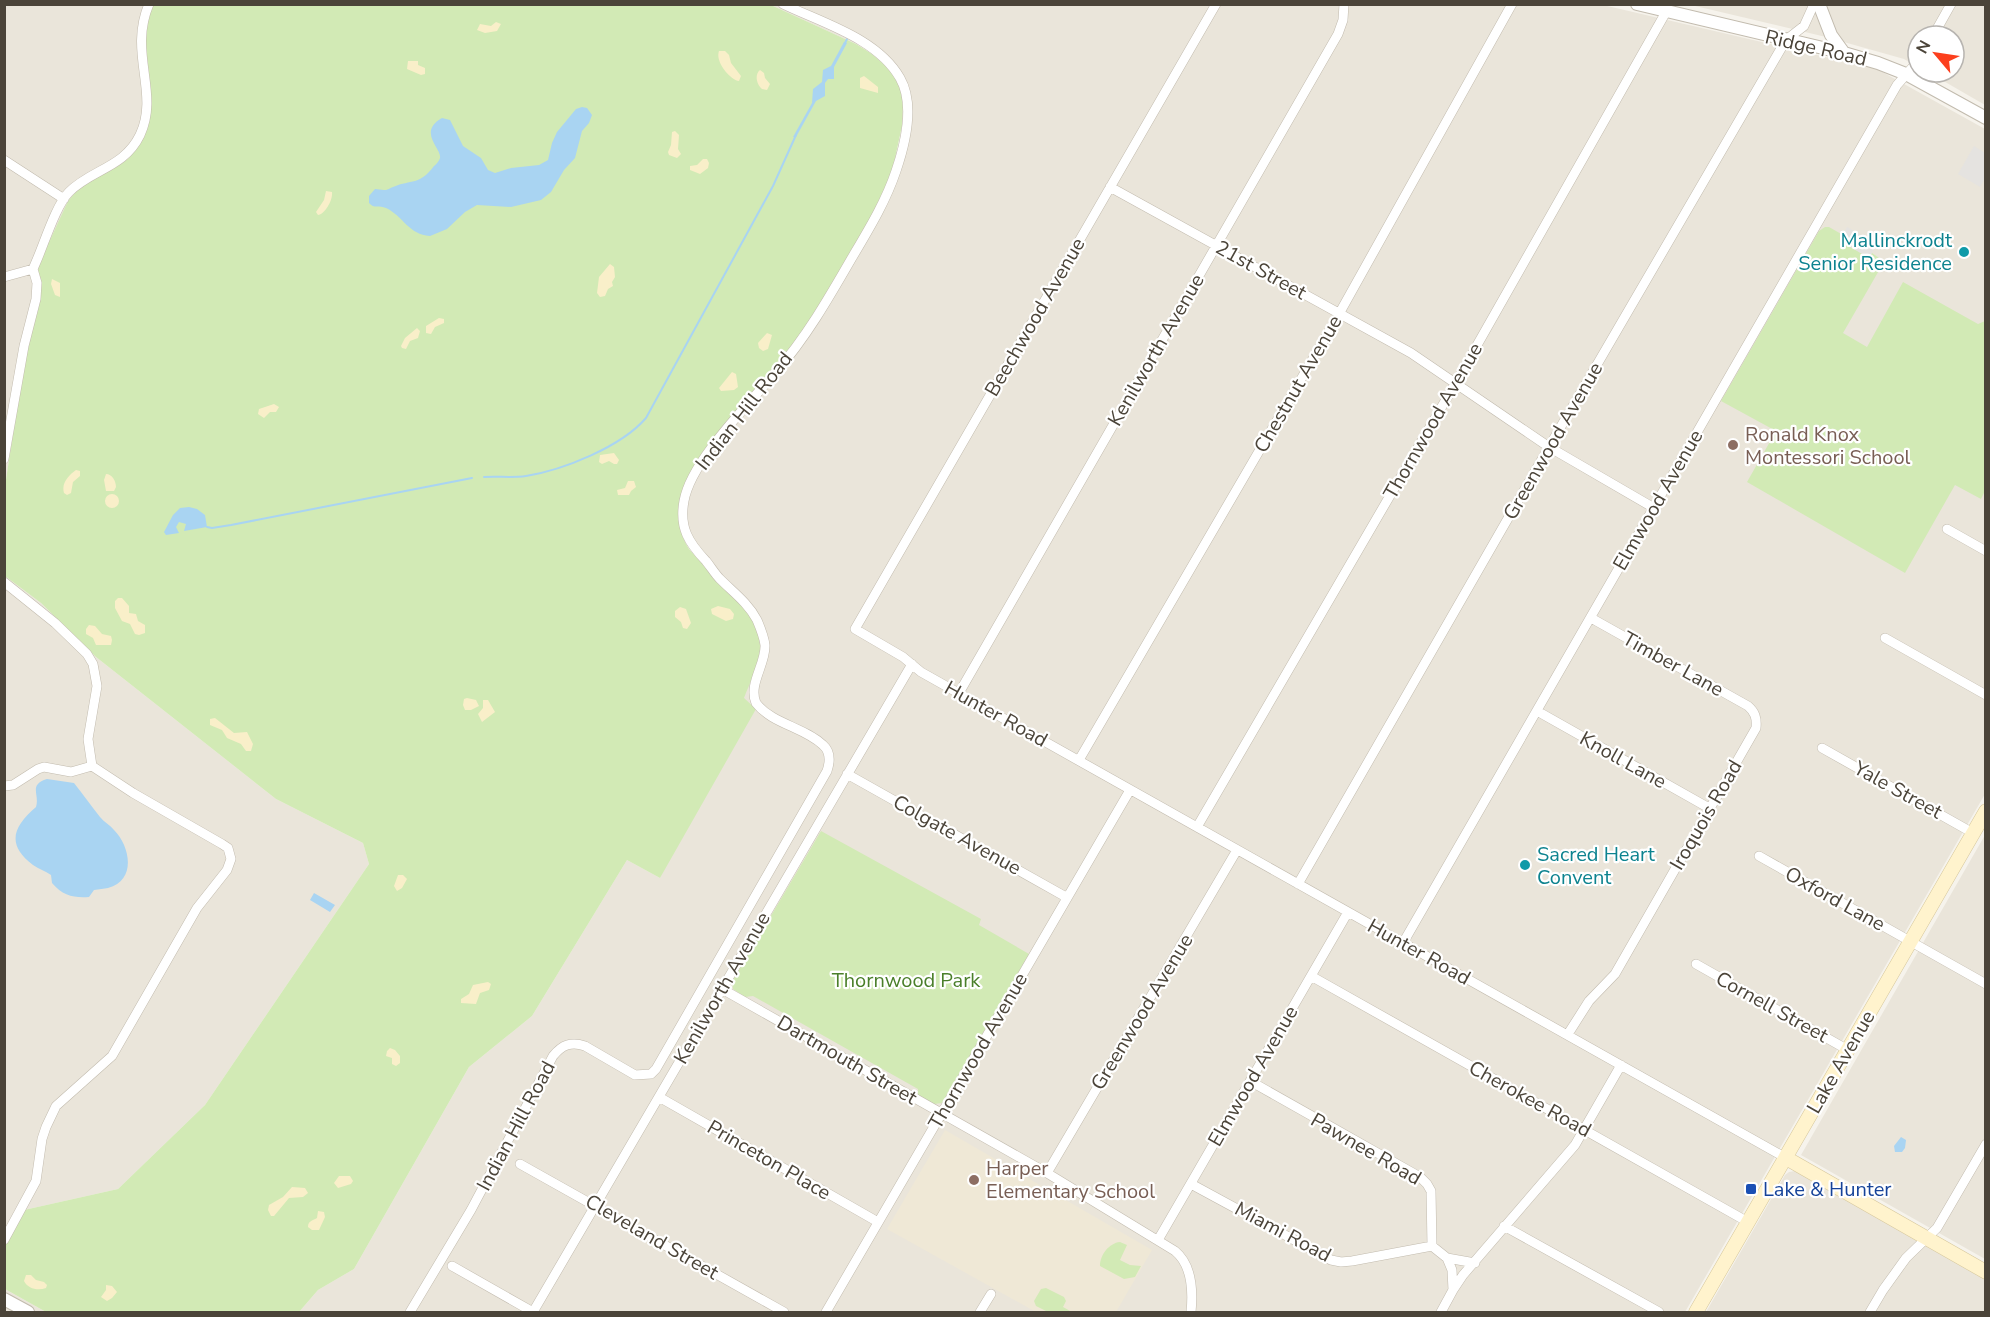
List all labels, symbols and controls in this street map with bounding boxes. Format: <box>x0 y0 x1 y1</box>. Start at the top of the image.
street label: Ridge Road <box>1762 23 1870 73</box>
north arrow <box>1906 24 1966 84</box>
text: N <box>1911 37 1936 58</box>
place label: Mallinckrodt Senior Residence <box>1798 227 1953 277</box>
street label: Beechwood Avenue <box>979 233 1091 401</box>
street label: 21st Street <box>1211 234 1312 307</box>
marker: Mallinckrodt Senior Residence <box>1957 245 1971 259</box>
street label: Kenilworth Avenue <box>1101 269 1211 431</box>
street label: Chestnut Avenue <box>1248 310 1348 458</box>
street label: Thornwood Avenue <box>1377 338 1489 504</box>
street label: Indian Hill Road <box>689 346 799 476</box>
street label: Greenwood Avenue <box>1497 357 1609 525</box>
place label: Ronald Knox Montessori School <box>1745 421 1911 471</box>
street label: Elmwood Avenue <box>1607 425 1709 575</box>
marker: Ronald Knox Montessori School <box>1726 438 1740 452</box>
street label: Timber Lane <box>1618 625 1728 703</box>
street label: Hunter Road <box>940 675 1052 753</box>
street label: Knoll Lane <box>1575 725 1671 795</box>
street label: Yale Street <box>1848 754 1948 826</box>
street label: Iroquois Road <box>1664 755 1748 875</box>
street label: Colgate Avenue <box>888 789 1026 881</box>
place label: Sacred Heart Convent <box>1537 841 1656 891</box>
marker: Sacred Heart Convent <box>1518 858 1532 872</box>
street label: Oxford Lane <box>1780 860 1890 938</box>
street label: Kenilworth Avenue <box>667 907 777 1069</box>
street label: Hunter Road <box>1363 913 1475 991</box>
street label: Greenwood Avenue <box>1085 929 1199 1095</box>
street label: Cornell Street <box>1711 965 1834 1049</box>
park label: Thornwood Park <box>832 967 981 994</box>
street label: Thornwood Avenue <box>922 968 1034 1134</box>
street label: Elmwood Avenue <box>1202 1001 1304 1151</box>
street label: Lake Avenue <box>1801 1005 1881 1119</box>
street label: Dartmouth Street <box>772 1009 923 1112</box>
street label: Cherokee Road <box>1464 1054 1596 1144</box>
street label: Indian Hill Road <box>470 1056 562 1196</box>
street label: Pawnee Road <box>1306 1106 1426 1192</box>
street label: Princeton Place <box>702 1114 836 1206</box>
place label: Harper Elementary School <box>986 1155 1155 1205</box>
marker: Harper Elementary School <box>967 1173 981 1187</box>
place label: Lake & Hunter <box>1763 1176 1892 1203</box>
marker: Lake & Hunter <box>1744 1182 1758 1196</box>
street label: Cleveland Street <box>580 1188 724 1287</box>
street label: Miami Road <box>1230 1195 1336 1269</box>

